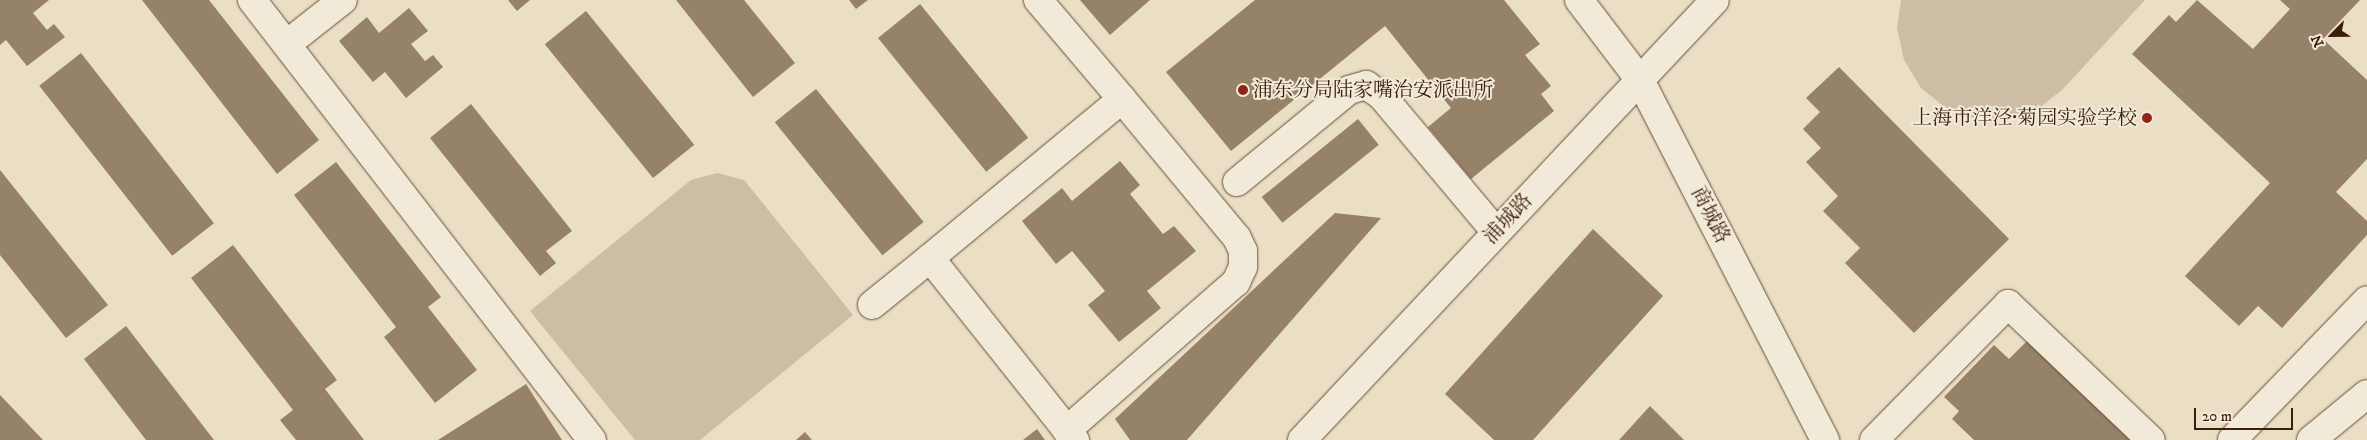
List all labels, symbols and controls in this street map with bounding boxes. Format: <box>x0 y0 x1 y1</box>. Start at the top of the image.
north arrow <box>2307 10 2357 60</box>
text: N <box>2308 32 2329 50</box>
place label: 浦东分局陆家嘴治安派出所 <box>1253 78 1493 102</box>
marker: 浦东分局陆家嘴治安派出所 <box>1237 84 1249 96</box>
place label: 上海市洋泾·菊园实验学校 <box>1912 106 2137 130</box>
marker: 上海市洋泾·菊园实验学校 <box>2141 112 2153 124</box>
street label: 商城路 <box>1686 183 1734 247</box>
street label: 浦城路 <box>1479 189 1537 249</box>
scale bar <box>2197 398 2296 430</box>
text: 20 m <box>2202 407 2232 426</box>

